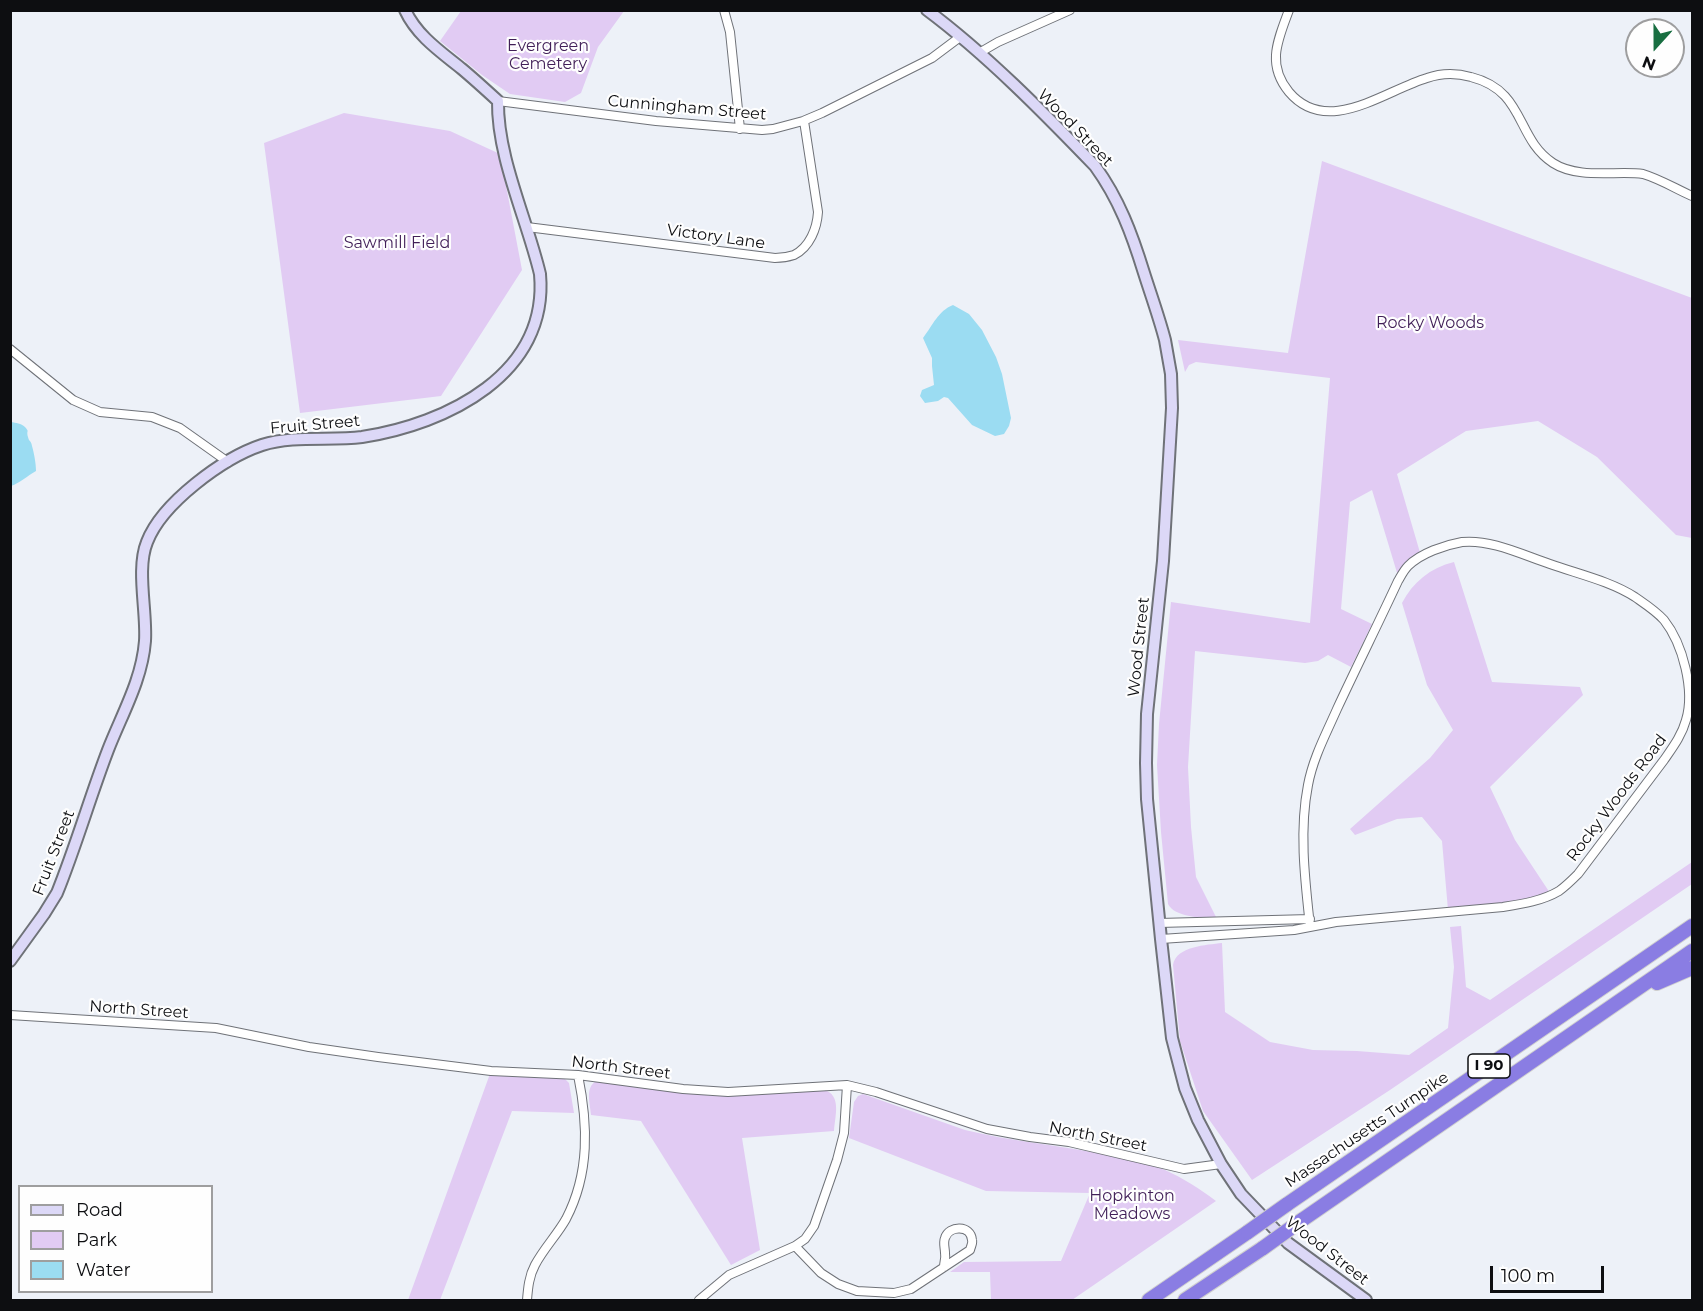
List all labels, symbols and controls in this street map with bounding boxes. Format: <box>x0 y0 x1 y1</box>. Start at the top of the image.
north arrow <box>1625 18 1685 78</box>
park label: Evergreen Cemetery <box>507 36 589 74</box>
text: N <box>1640 52 1659 75</box>
street label: Wood Street <box>1033 85 1117 171</box>
street label: Cunningham Street <box>607 91 767 125</box>
street label: Victory Lane <box>666 221 766 253</box>
park label: Sawmill Field <box>344 233 450 253</box>
park label: Rocky Woods <box>1376 313 1484 333</box>
street label: Fruit Street <box>269 411 361 439</box>
street label: Wood Street <box>1124 596 1154 698</box>
street label: Rocky Woods Road <box>1563 731 1671 865</box>
street label: Fruit Street <box>29 807 79 899</box>
street label: North Street <box>89 997 189 1023</box>
street label: North Street <box>570 1052 672 1084</box>
road number: I 90 <box>1468 1054 1510 1078</box>
street label: Massachusetts Turnpike <box>1281 1068 1453 1192</box>
street label: North Street <box>1047 1118 1149 1156</box>
legend <box>18 1185 213 1293</box>
park label: Hopkinton Meadows <box>1089 1186 1175 1224</box>
text: Road <box>76 1199 123 1221</box>
street label: Wood Street <box>1282 1213 1372 1289</box>
text: Park <box>76 1229 117 1251</box>
scale bar <box>1493 1254 1607 1292</box>
text: Water <box>76 1259 131 1281</box>
text: 100 m <box>1501 1265 1555 1287</box>

